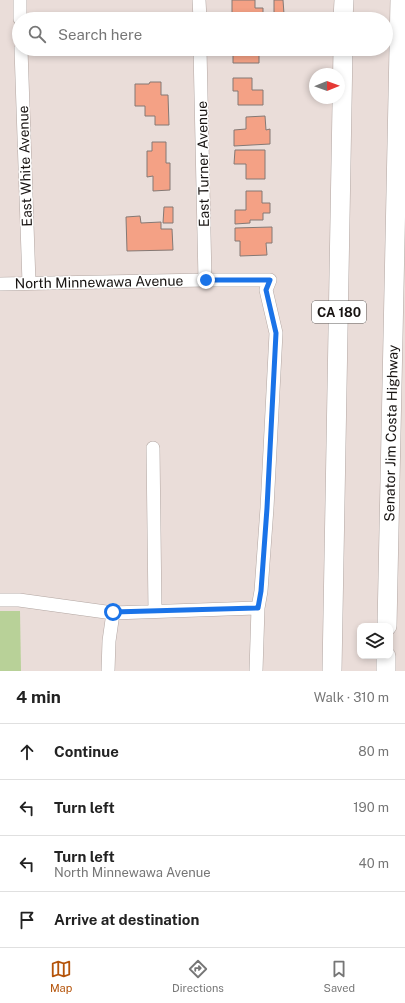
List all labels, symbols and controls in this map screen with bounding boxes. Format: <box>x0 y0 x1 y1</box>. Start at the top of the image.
search box <box>12 12 393 56</box>
icon: search <box>26 23 48 45</box>
text: Search here <box>58 26 142 43</box>
north arrow <box>309 68 345 104</box>
street label: East Turner Avenue <box>194 101 212 227</box>
street label: East White Avenue <box>15 105 35 227</box>
route end <box>197 271 215 289</box>
street label: North Minnewawa Avenue <box>14 273 184 291</box>
road number: CA 180 <box>312 301 366 323</box>
street label: Senator Jim Costa Highway <box>381 344 401 522</box>
route start <box>104 603 122 621</box>
map controls <box>357 623 393 659</box>
button: layers <box>357 623 393 659</box>
text: 4 min <box>16 687 61 707</box>
text: Walk · 310 m <box>314 690 389 705</box>
icon: ahead <box>16 741 38 763</box>
text: Continue <box>54 743 119 760</box>
text: 80 m <box>358 744 389 759</box>
icon: left <box>16 797 38 819</box>
text: Turn left <box>54 799 115 816</box>
text: 190 m <box>353 800 389 815</box>
text: Turn left <box>54 848 115 865</box>
icon: left <box>16 853 38 875</box>
text: 40 m <box>358 856 389 871</box>
text: North Minnewawa Avenue <box>54 865 211 880</box>
icon: arrive <box>16 909 38 931</box>
text: Arrive at destination <box>54 911 199 928</box>
tab: Map <box>50 958 72 994</box>
tab: Directions <box>172 958 224 994</box>
tab: Saved <box>324 958 355 994</box>

